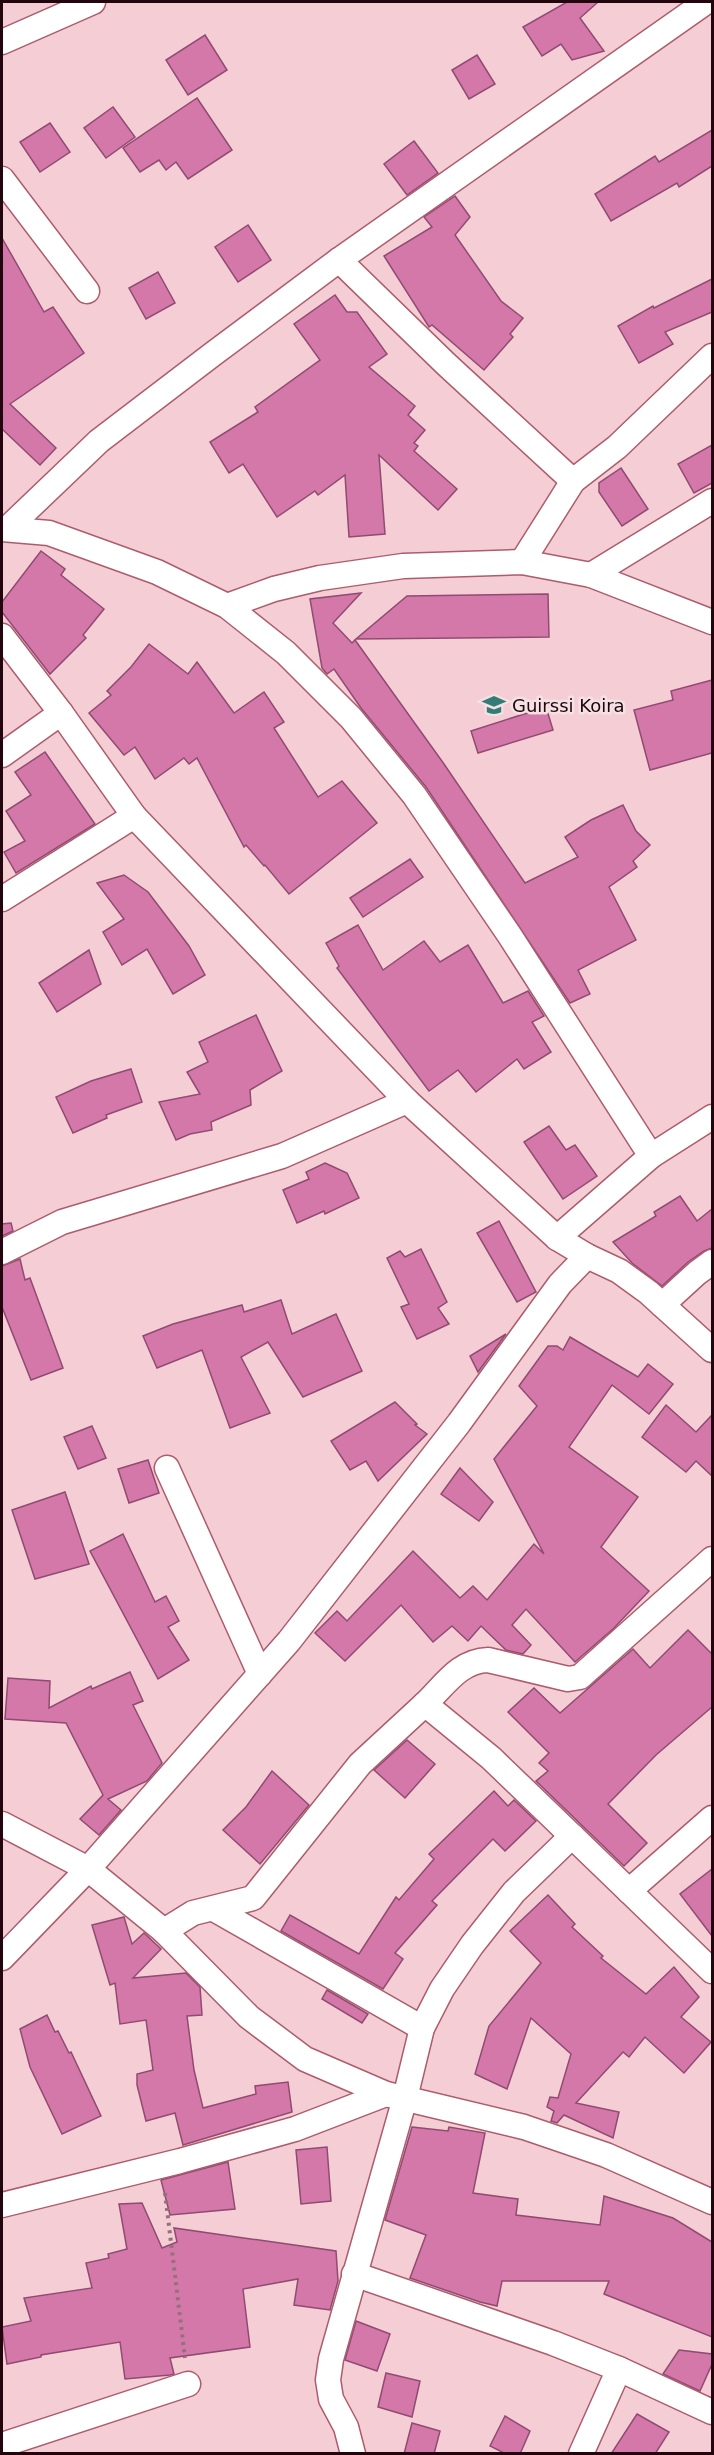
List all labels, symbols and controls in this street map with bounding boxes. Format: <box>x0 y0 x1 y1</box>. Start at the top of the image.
school or university icon: Guirssi Koira <box>481 692 507 718</box>
place label: Guirssi Koira <box>512 695 625 716</box>

